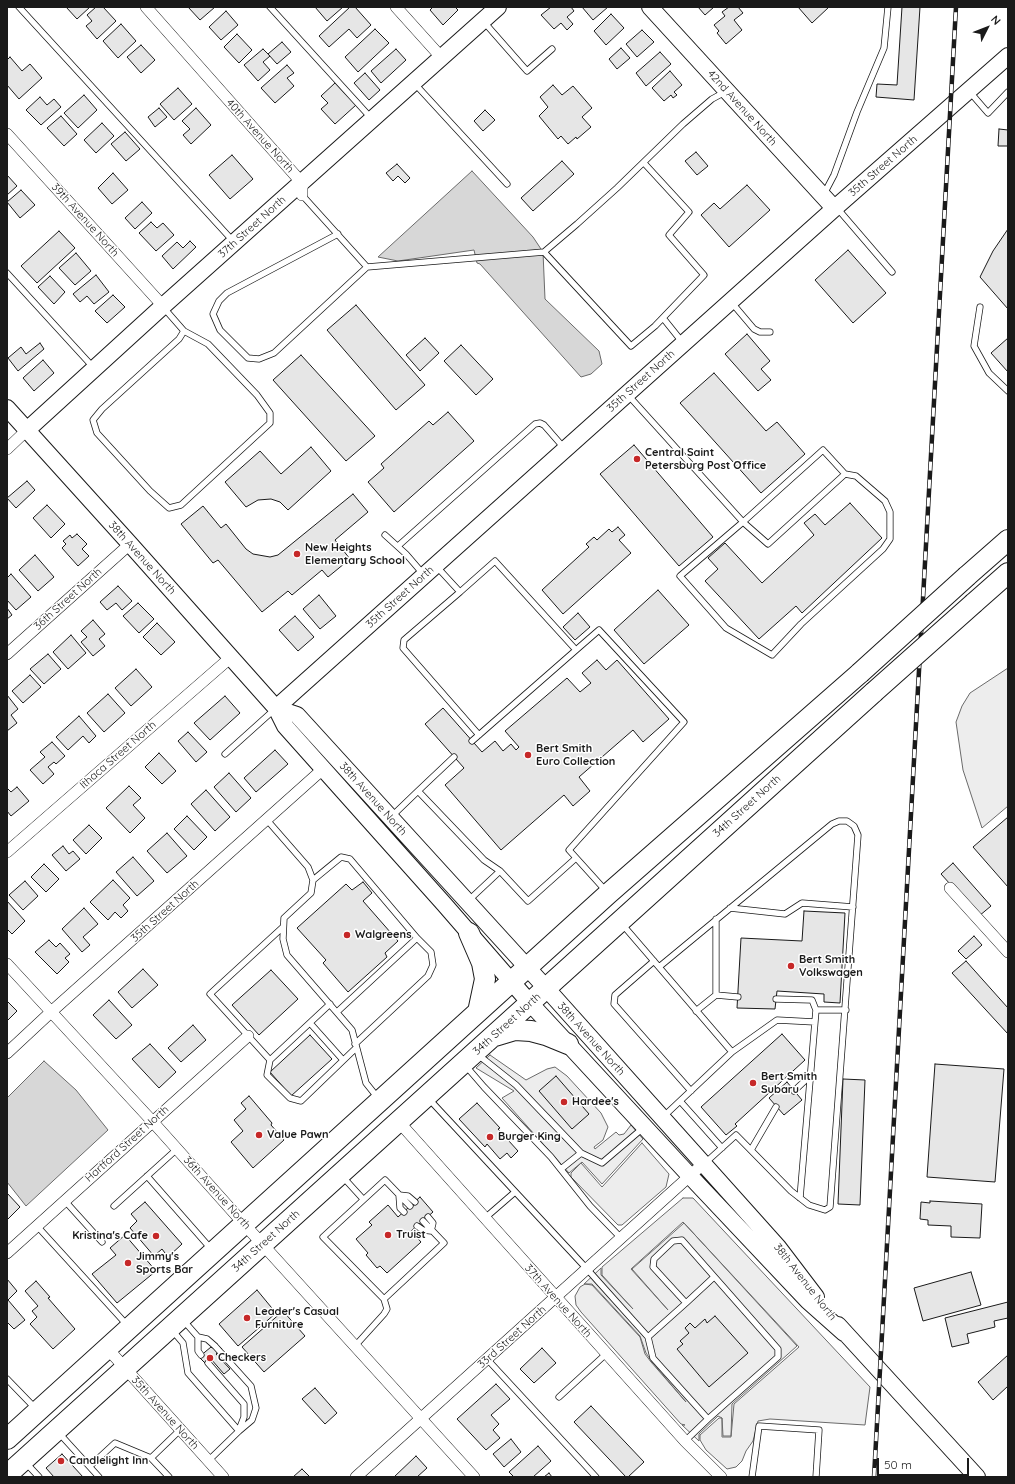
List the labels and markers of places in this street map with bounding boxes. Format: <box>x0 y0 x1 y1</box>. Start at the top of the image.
place label: Central Saint Petersburg Post Office <box>645 446 766 472</box>
marker: Central Saint Petersburg Post Office <box>632 454 642 464</box>
place label: New Heights Elementary School <box>305 541 405 567</box>
marker: New Heights Elementary School <box>292 549 302 559</box>
place label: Bert Smith Euro Collection <box>536 742 615 768</box>
marker: Bert Smith Euro Collection <box>523 750 533 760</box>
place label: Walgreens <box>355 928 411 942</box>
marker: Walgreens <box>342 930 352 940</box>
place label: Bert Smith Volkswagen <box>799 953 863 979</box>
marker: Bert Smith Volkswagen <box>786 961 796 971</box>
place label: Bert Smith Subaru <box>761 1070 817 1096</box>
marker: Bert Smith Subaru <box>748 1078 758 1088</box>
place label: Hardee's <box>572 1095 619 1109</box>
marker: Hardee's <box>559 1097 569 1107</box>
place label: Value Pawn <box>267 1128 329 1142</box>
marker: Value Pawn <box>254 1130 264 1140</box>
place label: Burger King <box>498 1130 561 1144</box>
marker: Burger King <box>485 1132 495 1142</box>
place label: Truist <box>396 1228 426 1242</box>
place label: Kristina's Cafe <box>72 1229 148 1243</box>
marker: Truist <box>383 1230 393 1240</box>
marker: Kristina's Cafe <box>151 1231 161 1241</box>
place label: Jimmy's Sports Bar <box>136 1250 193 1276</box>
marker: Jimmy's Sports Bar <box>123 1258 133 1268</box>
place label: Leader's Casual Furniture <box>255 1305 339 1331</box>
marker: Leader's Casual Furniture <box>242 1313 252 1323</box>
place label: Checkers <box>218 1351 266 1365</box>
marker: Checkers <box>205 1353 215 1363</box>
place label: Candlelight Inn <box>69 1454 148 1468</box>
marker: Candlelight Inn <box>56 1456 66 1466</box>

